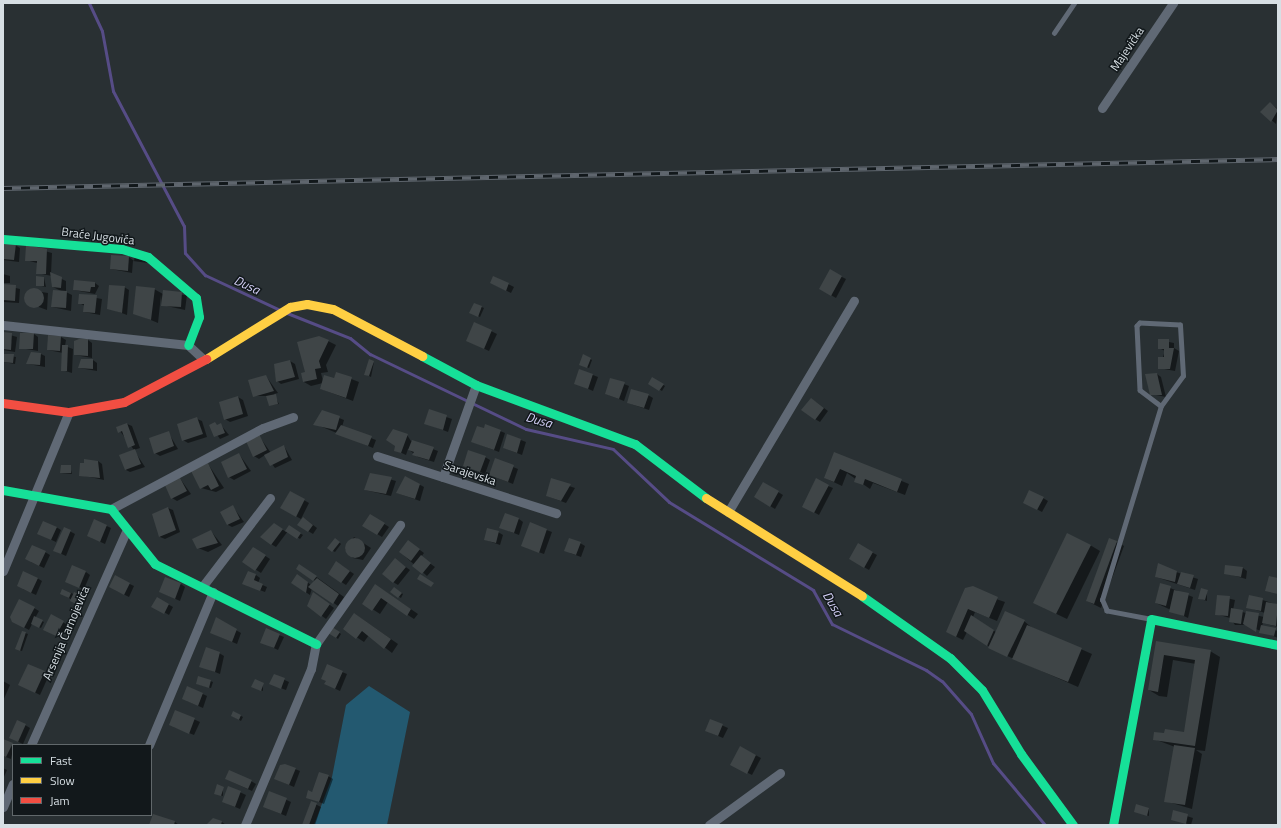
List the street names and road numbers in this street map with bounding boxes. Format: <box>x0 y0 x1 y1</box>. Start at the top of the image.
street label: Majevička <box>1107 24 1147 74</box>
street label: Braće Jugovića <box>61 224 135 248</box>
street label: Sarajevska <box>442 458 498 488</box>
street label: Arsenija Čarnojevića <box>40 584 92 682</box>

